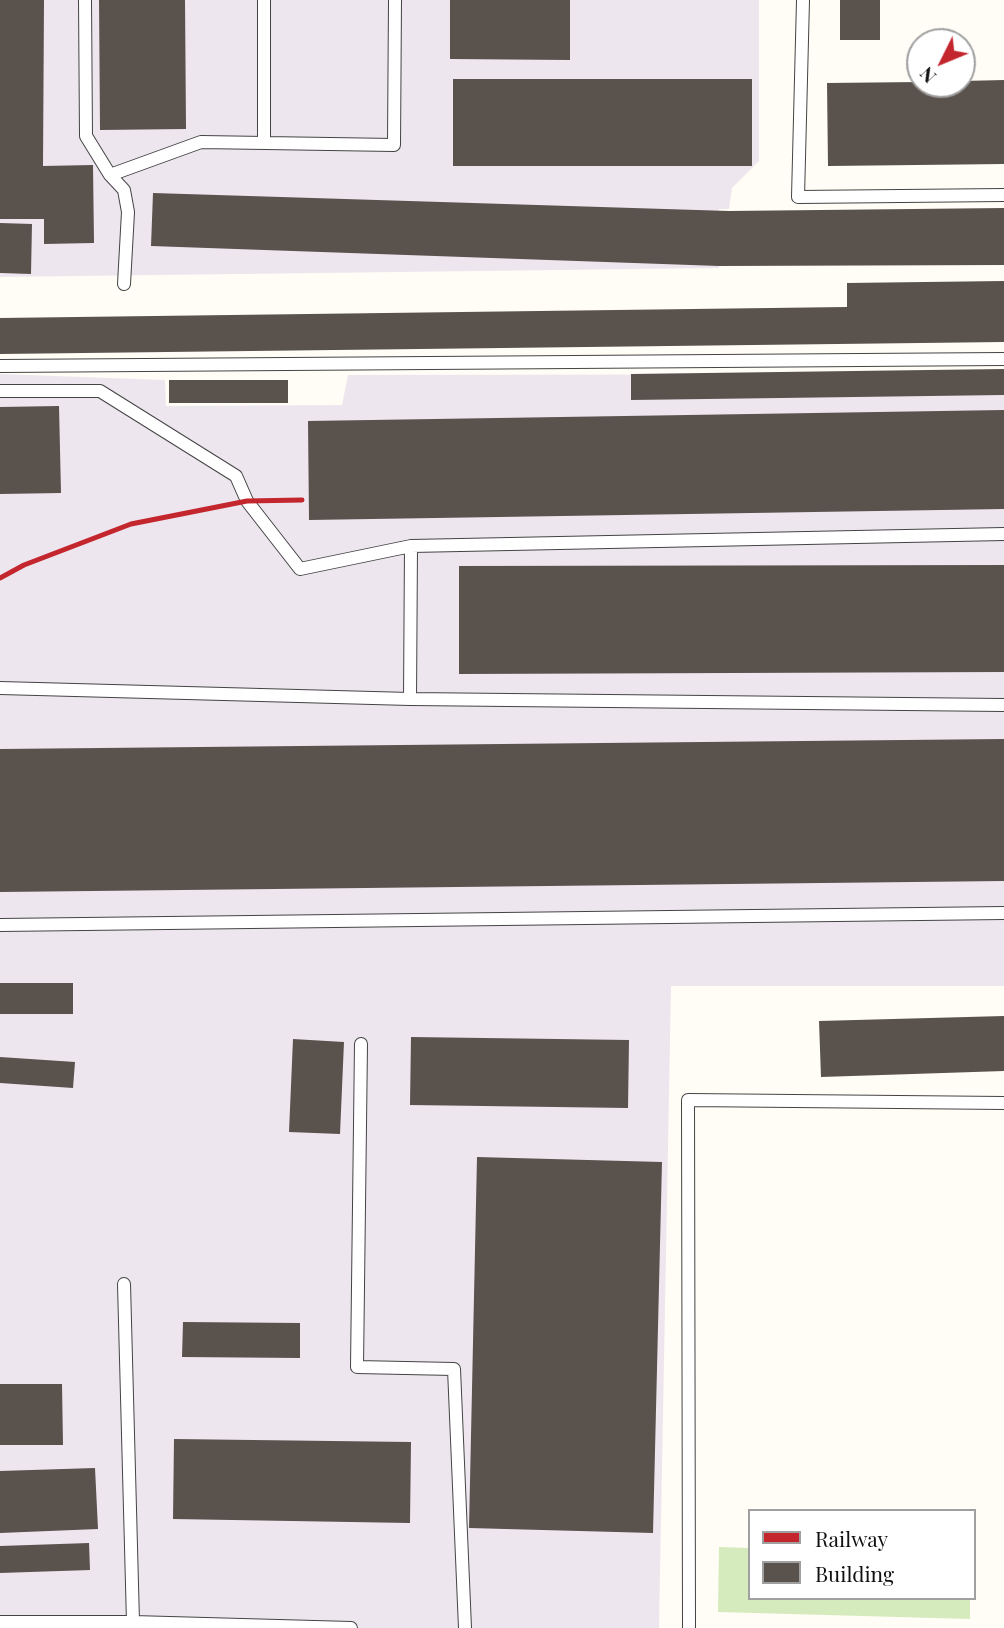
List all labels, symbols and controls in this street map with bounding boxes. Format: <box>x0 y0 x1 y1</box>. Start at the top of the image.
north arrow <box>906 28 976 98</box>
text: N <box>913 62 941 90</box>
legend <box>748 1509 976 1600</box>
text: Railway <box>815 1524 888 1552</box>
text: Building <box>815 1559 894 1587</box>

